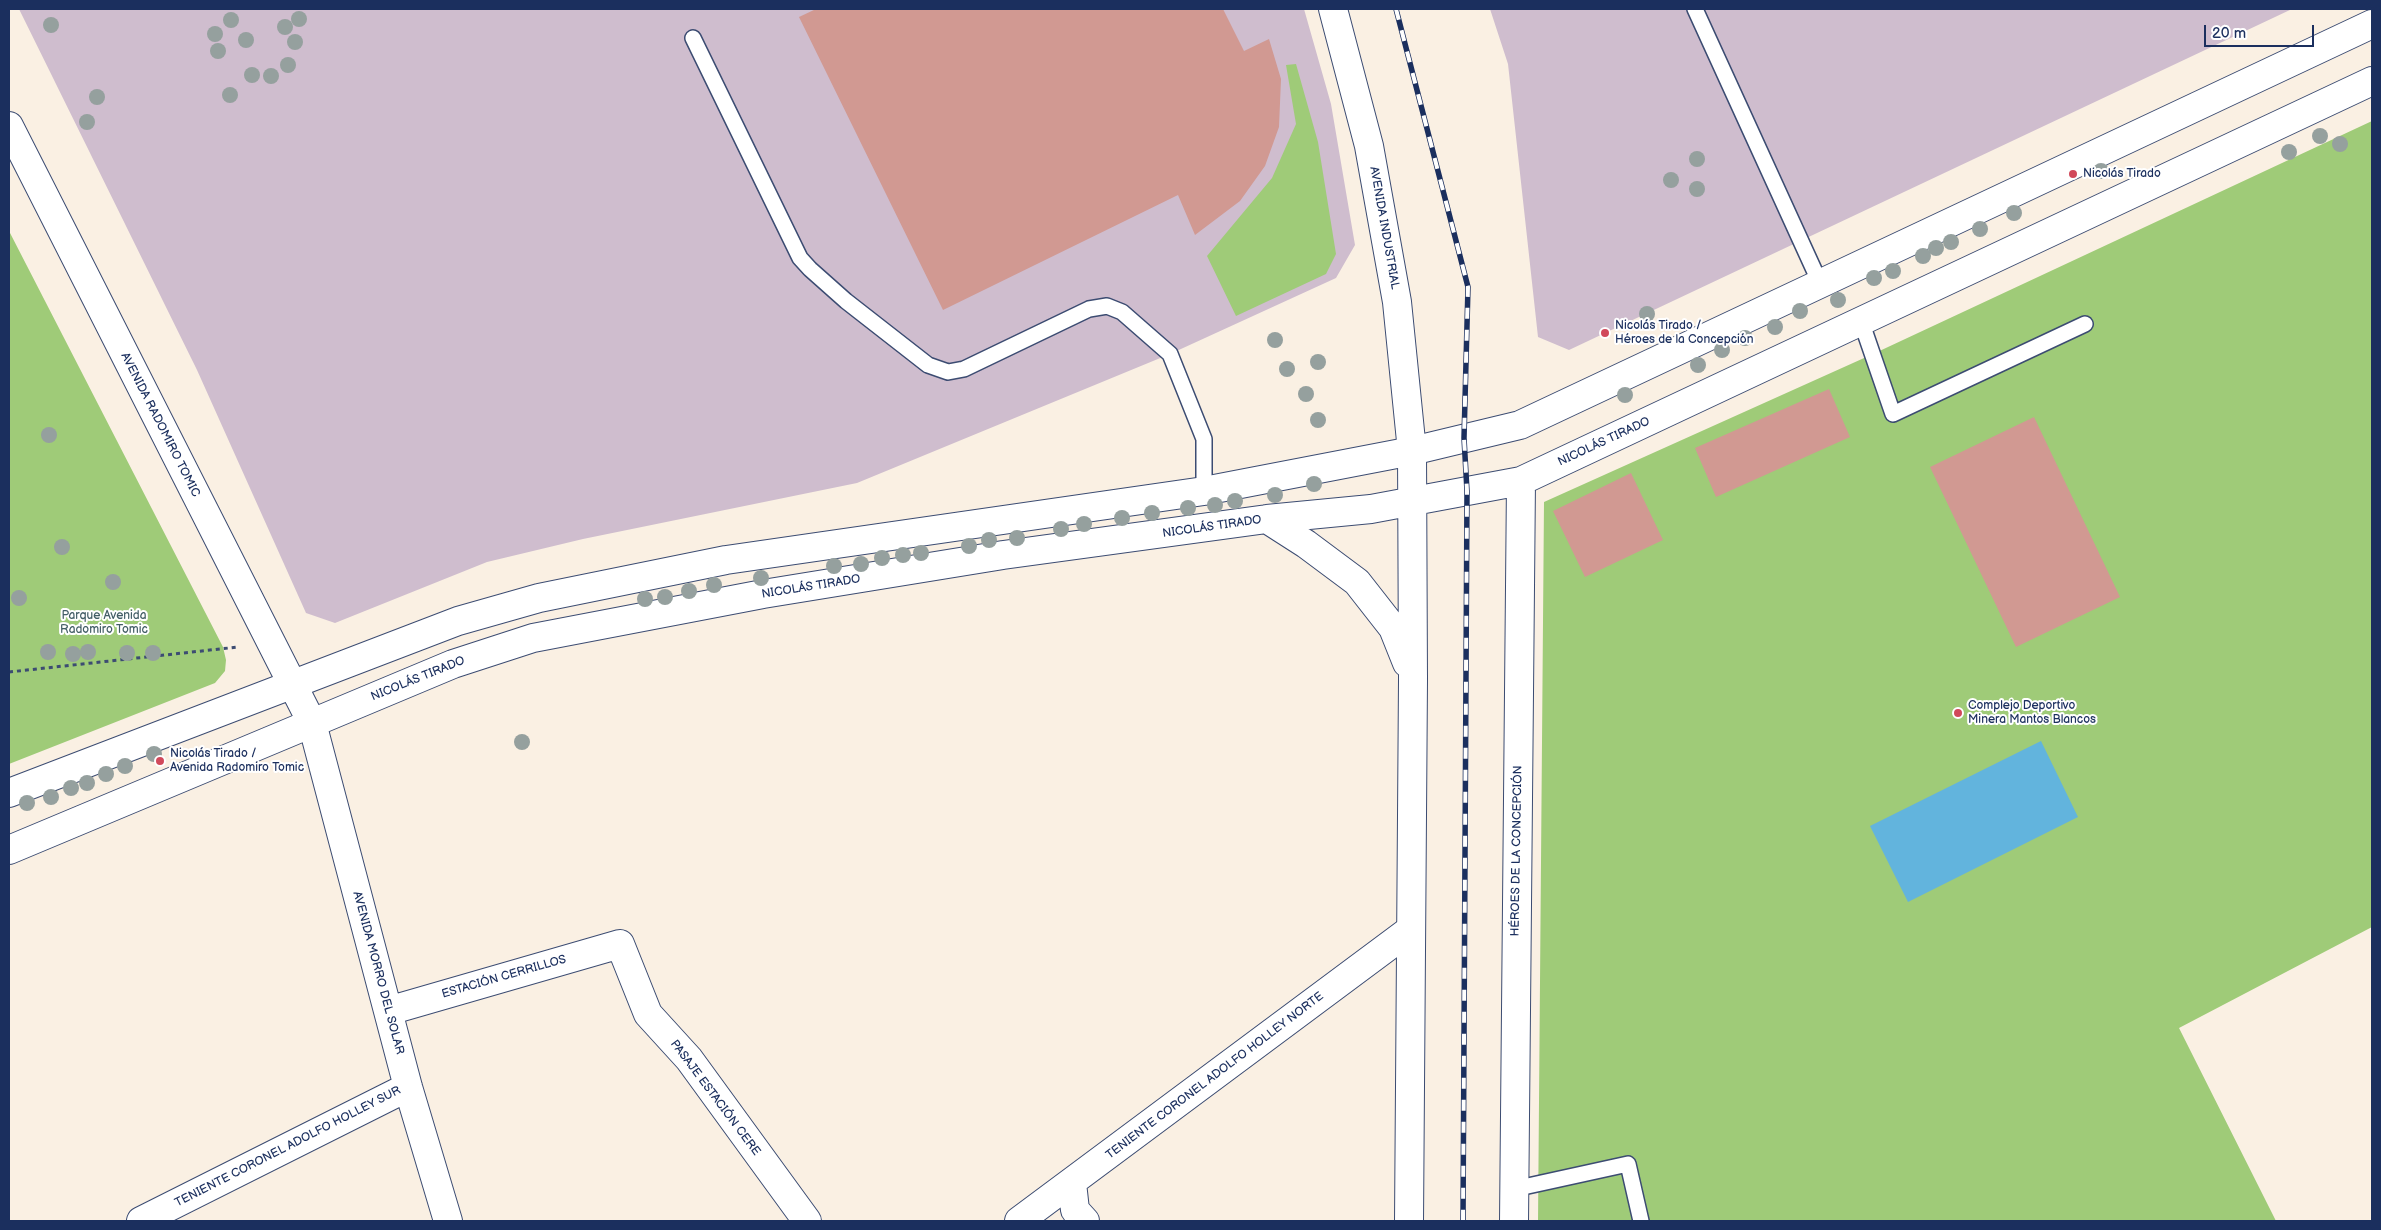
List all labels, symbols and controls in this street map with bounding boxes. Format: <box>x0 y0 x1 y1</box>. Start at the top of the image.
scale bar <box>2206 15 2316 47</box>
text: 20 m <box>2212 24 2246 43</box>
street label: AVENIDA INDUSTRIAL <box>1366 166 1402 290</box>
place label: Nicolás Tirado <box>2083 167 2161 181</box>
marker: Nicolás Tirado <box>2067 168 2079 180</box>
place label: Nicolás Tirado / Héroes de la Concepción <box>1615 319 1753 347</box>
marker: Nicolás Tirado / Héroes de la Concepción <box>1599 327 1611 339</box>
street label: AVENIDA RADOMIRO TOMIC <box>117 350 203 500</box>
street label: NICOLÁS TIRADO <box>1556 414 1652 470</box>
street label: NICOLÁS TIRADO <box>1162 513 1262 541</box>
street label: NICOLÁS TIRADO <box>761 572 861 602</box>
park label: Parque Avenida Radomiro Tomic <box>60 609 148 637</box>
street label: NICOLÁS TIRADO <box>369 654 467 704</box>
place label: Complejo Deportivo Minera Mantos Blancos <box>1968 699 2096 727</box>
marker: Complejo Deportivo Minera Mantos Blancos <box>1952 707 1964 719</box>
place label: Nicolás Tirado / Avenida Radomiro Tomic <box>170 747 304 775</box>
marker: Nicolás Tirado / Avenida Radomiro Tomic <box>154 755 166 767</box>
street label: HÉROES DE LA CONCEPCIÓN <box>1508 765 1526 937</box>
street label: AVENIDA MORRO DEL SOLAR <box>349 890 407 1056</box>
street label: ESTACIÓN CERRILLOS <box>440 952 568 1002</box>
street label: TENIENTE CORONEL ADOLFO HOLLEY NORTE <box>1103 989 1327 1163</box>
street label: PASAJE ESTACIÓN CERE <box>667 1037 763 1159</box>
street label: TENIENTE CORONEL ADOLFO HOLLEY SUR <box>173 1083 403 1211</box>

